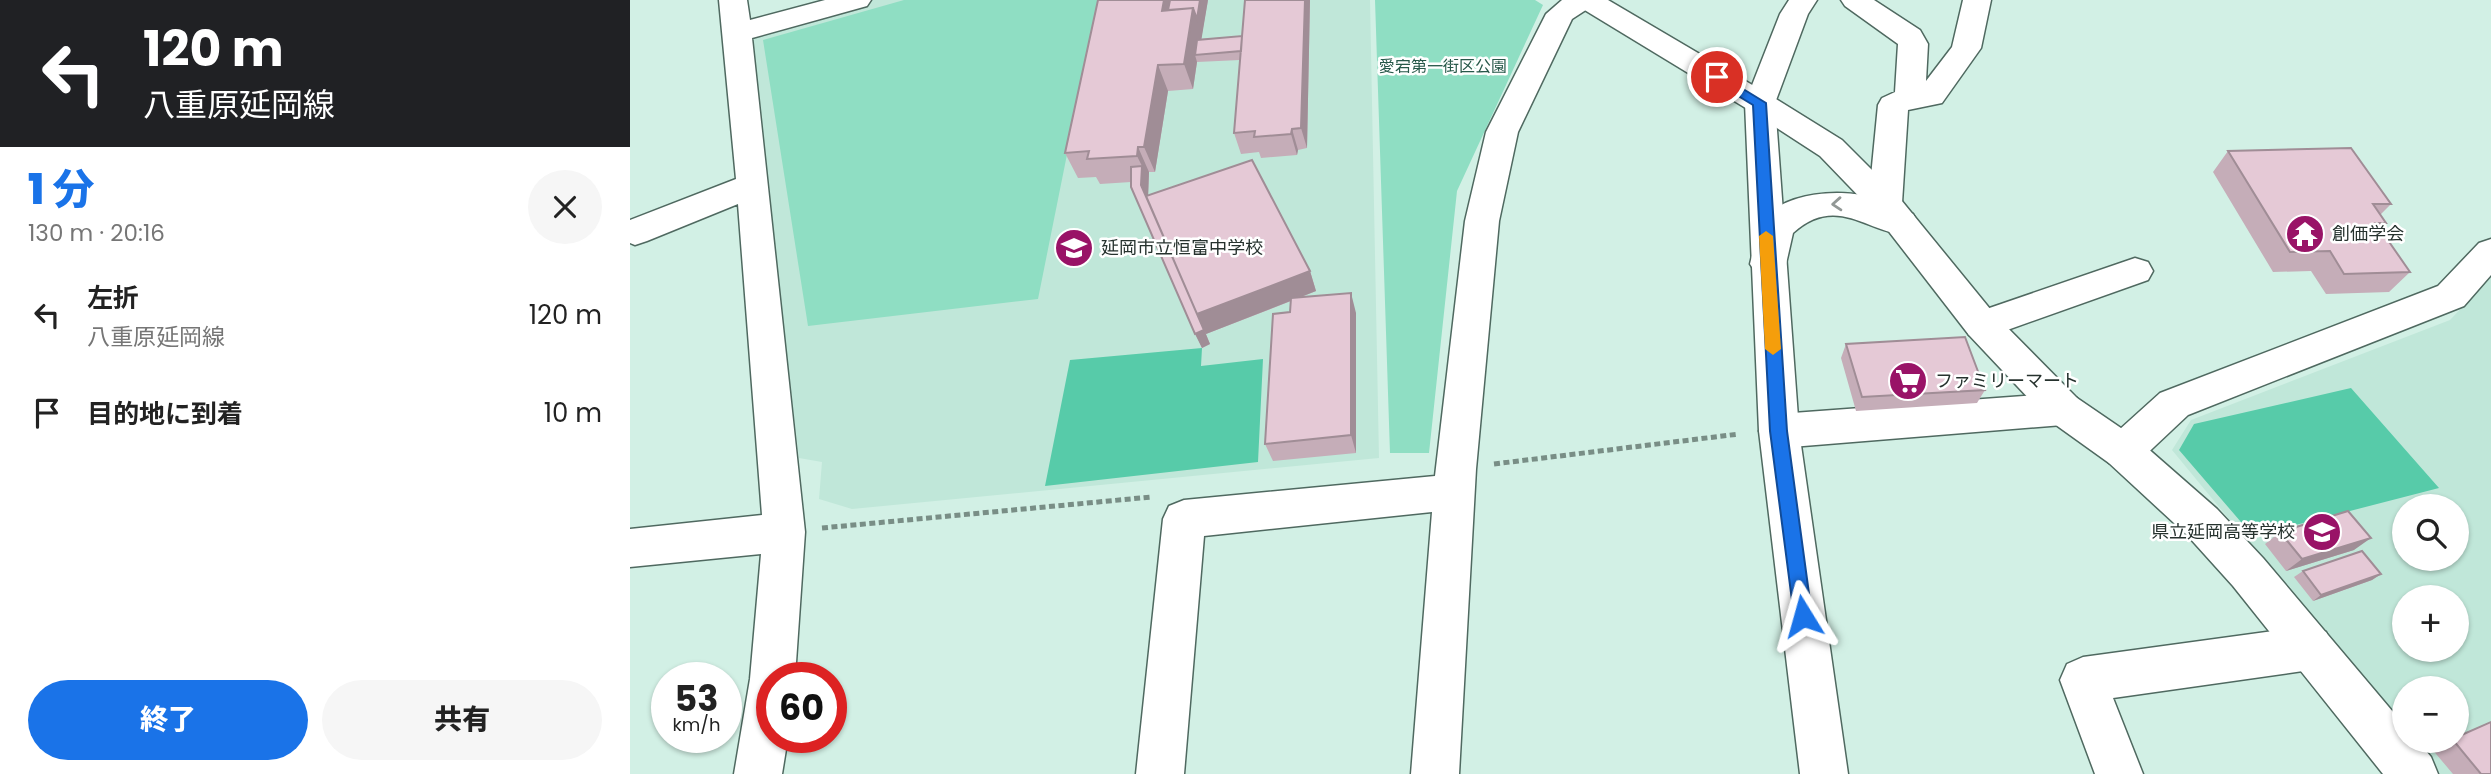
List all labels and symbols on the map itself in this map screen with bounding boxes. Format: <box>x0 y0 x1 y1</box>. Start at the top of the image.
pin <box>1687 47 1747 107</box>
park label: 愛宕第一街区公園 <box>1379 55 1507 78</box>
one-way arrow <box>1831 197 1842 212</box>
temple icon: 創価学会 <box>2284 213 2326 255</box>
place label: 創価学会 <box>2332 221 2404 246</box>
school or university icon: 延岡市立恒富中学校 <box>1053 227 1095 269</box>
place label: 延岡市立恒富中学校 <box>1101 235 1263 260</box>
supermarket icon: ファミリーマート <box>1887 360 1929 402</box>
place label: ファミリーマート <box>1935 368 2079 393</box>
school or university icon: 県立延岡高等学校 <box>2301 511 2343 553</box>
place label: 県立延岡高等学校 <box>2151 519 2295 544</box>
position arrow <box>1766 579 1840 653</box>
speed limit sign: 60 <box>756 662 847 753</box>

